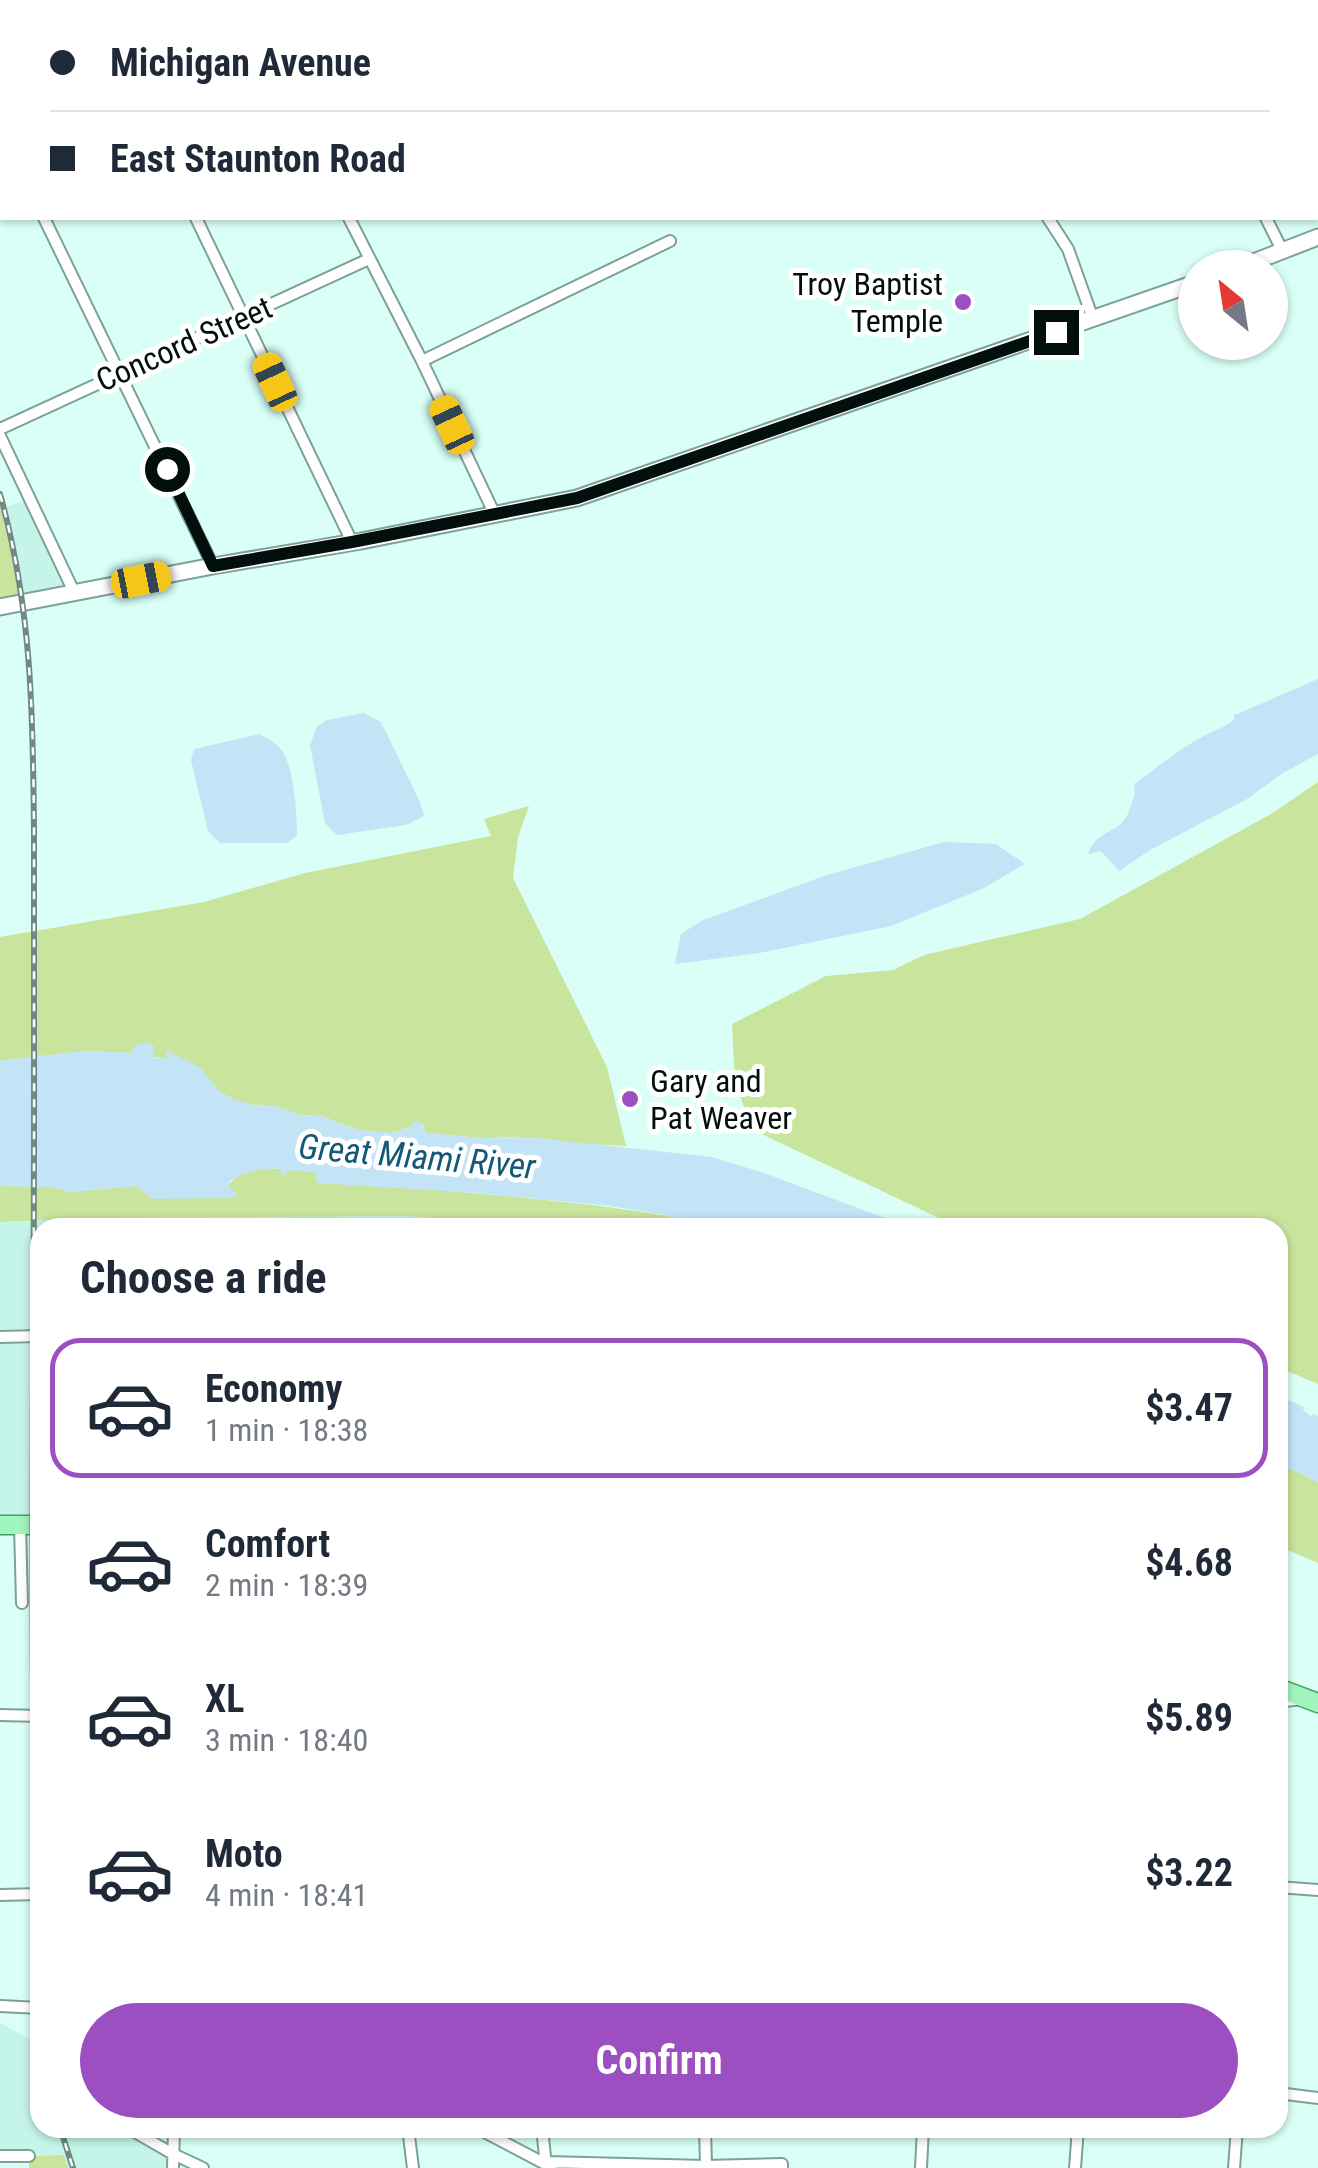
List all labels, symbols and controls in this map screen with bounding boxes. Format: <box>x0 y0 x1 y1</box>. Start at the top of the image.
text: Michigan Avenue <box>110 41 371 85</box>
text: East Staunton Road <box>110 137 406 181</box>
north arrow <box>1178 250 1288 360</box>
map controls <box>1178 250 1288 360</box>
place label: Troy Baptist Temple <box>792 265 943 340</box>
street label: Concord Street <box>90 288 278 400</box>
marker: Troy Baptist Temple <box>952 291 974 313</box>
route end <box>1034 310 1079 355</box>
car <box>249 348 301 416</box>
car <box>426 391 478 459</box>
route start <box>145 447 190 492</box>
car <box>109 560 173 600</box>
place label: Gary and Pat Weaver <box>650 1062 792 1137</box>
marker: Gary and Pat Weaver <box>619 1088 641 1110</box>
water label: Great Miami River <box>297 1126 538 1188</box>
text: Choose a ride <box>80 1251 327 1304</box>
icon: car <box>85 1363 175 1453</box>
text: Economy <box>205 1367 342 1411</box>
text: $3.47 <box>1145 1386 1233 1430</box>
text: 1 min · 18:38 <box>205 1411 368 1449</box>
icon: car <box>85 1518 175 1608</box>
text: Comfort <box>205 1522 330 1566</box>
text: $4.68 <box>1145 1541 1233 1585</box>
text: 2 min · 18:39 <box>205 1566 368 1604</box>
icon: car <box>85 1673 175 1763</box>
text: XL <box>205 1677 244 1721</box>
text: $5.89 <box>1145 1696 1233 1740</box>
text: 3 min · 18:40 <box>205 1721 368 1759</box>
icon: car <box>85 1828 175 1918</box>
text: Moto <box>205 1832 283 1876</box>
text: $3.22 <box>1145 1851 1233 1895</box>
text: 4 min · 18:41 <box>205 1876 368 1914</box>
button: Confirm <box>80 2003 1238 2118</box>

